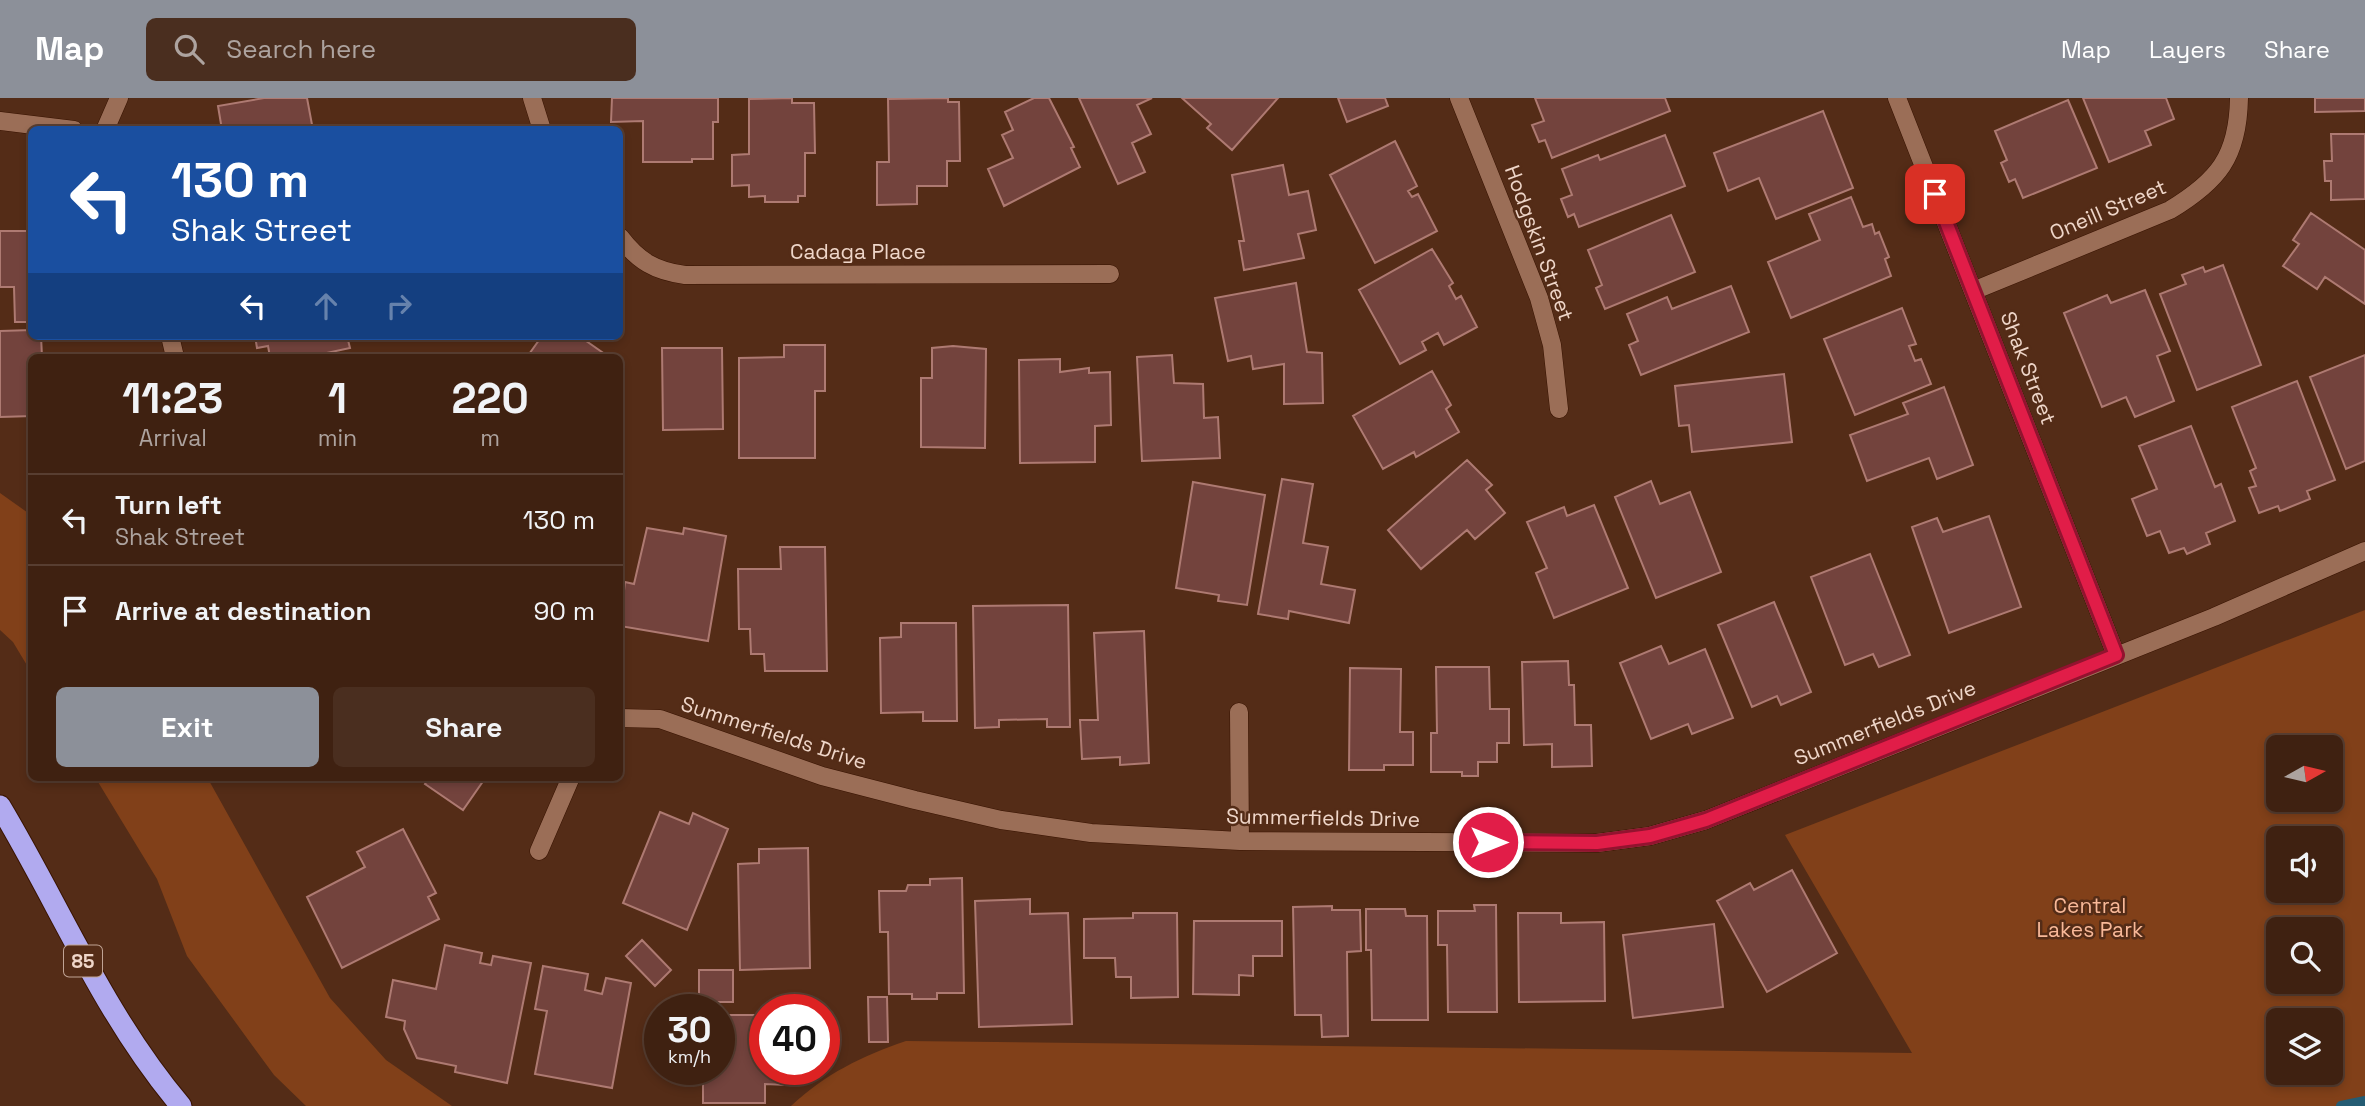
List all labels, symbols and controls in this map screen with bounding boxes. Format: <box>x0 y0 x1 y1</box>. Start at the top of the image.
search box <box>146 18 636 81</box>
text: Map <box>35 28 104 70</box>
icon: search <box>170 30 208 68</box>
text: Search here <box>226 32 376 66</box>
text: Map <box>2061 34 2111 65</box>
text: Layers <box>2149 34 2226 65</box>
text: Share <box>2264 34 2330 65</box>
text: 130 m <box>171 149 309 211</box>
icon: left <box>56 154 147 245</box>
street label: Hodgskin Street <box>1499 161 1580 324</box>
pin <box>1905 164 1965 224</box>
street label: Oneill Street <box>2045 173 2170 246</box>
icon: arrive <box>1916 175 1954 213</box>
text: Shak Street <box>171 210 352 250</box>
street label: Cadaga Place <box>790 238 926 265</box>
icon: left <box>234 287 272 325</box>
icon: ahead <box>307 287 345 325</box>
icon: right <box>380 287 418 325</box>
street label: Shak Street <box>1995 308 2062 428</box>
text: 11:23 <box>122 372 223 425</box>
text: 1 <box>328 372 347 425</box>
text: 220 <box>452 372 529 425</box>
text: Arrival <box>139 423 207 453</box>
text: min <box>318 423 357 453</box>
text: m <box>480 423 500 453</box>
text: Turn left <box>115 488 222 522</box>
icon: left <box>56 501 94 539</box>
text: 130 m <box>523 503 595 537</box>
text: Shak Street <box>115 522 245 552</box>
icon: arrive <box>56 592 94 630</box>
text: Arrive at destination <box>115 594 372 628</box>
text: 90 m <box>533 594 595 628</box>
street label: Summerfields Drive <box>1790 674 1980 771</box>
button: Exit <box>56 687 319 767</box>
button: Share <box>333 687 595 767</box>
street label: Summerfields Drive <box>678 690 871 775</box>
north arrow <box>2266 735 2343 812</box>
map controls <box>2266 735 2343 1085</box>
street label: Summerfields Drive <box>1226 802 1420 833</box>
position arrow <box>1451 805 1525 879</box>
button: sound <box>2266 826 2343 903</box>
park label: Central Lakes Park <box>2037 892 2143 943</box>
button: search <box>2266 917 2343 994</box>
road number: 85 <box>64 946 102 976</box>
speed limit sign: 40 <box>749 994 840 1085</box>
text: 30 <box>668 1008 711 1052</box>
button: layers <box>2266 1008 2343 1085</box>
text: km/h <box>668 1045 711 1068</box>

